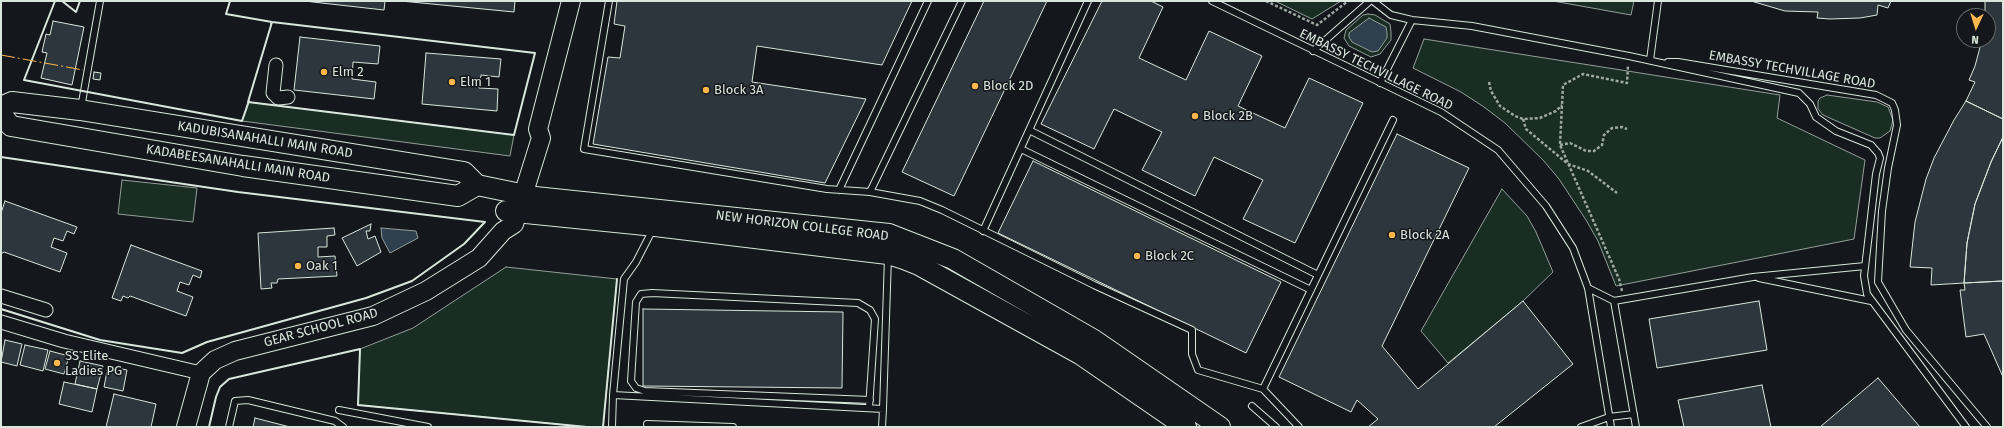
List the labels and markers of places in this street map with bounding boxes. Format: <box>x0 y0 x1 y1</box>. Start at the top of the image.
place label: Elm 2 <box>332 64 364 80</box>
marker: Elm 2 <box>319 67 329 77</box>
place label: Elm 1 <box>460 74 491 90</box>
marker: Elm 1 <box>447 77 457 87</box>
place label: Block 2D <box>983 78 1033 94</box>
marker: Block 2D <box>970 81 980 91</box>
place label: Block 3A <box>714 82 763 98</box>
marker: Block 3A <box>701 85 711 95</box>
place label: Block 2B <box>1203 108 1253 124</box>
marker: Block 2B <box>1190 111 1200 121</box>
place label: Block 2A <box>1400 227 1449 243</box>
marker: Block 2A <box>1387 230 1397 240</box>
place label: Block 2C <box>1145 248 1194 264</box>
marker: Block 2C <box>1132 251 1142 261</box>
place label: Oak 1 <box>306 258 338 274</box>
marker: Oak 1 <box>293 261 303 271</box>
place label: SS Elite Ladies PG <box>65 348 122 379</box>
marker: SS Elite Ladies PG <box>52 358 62 368</box>

